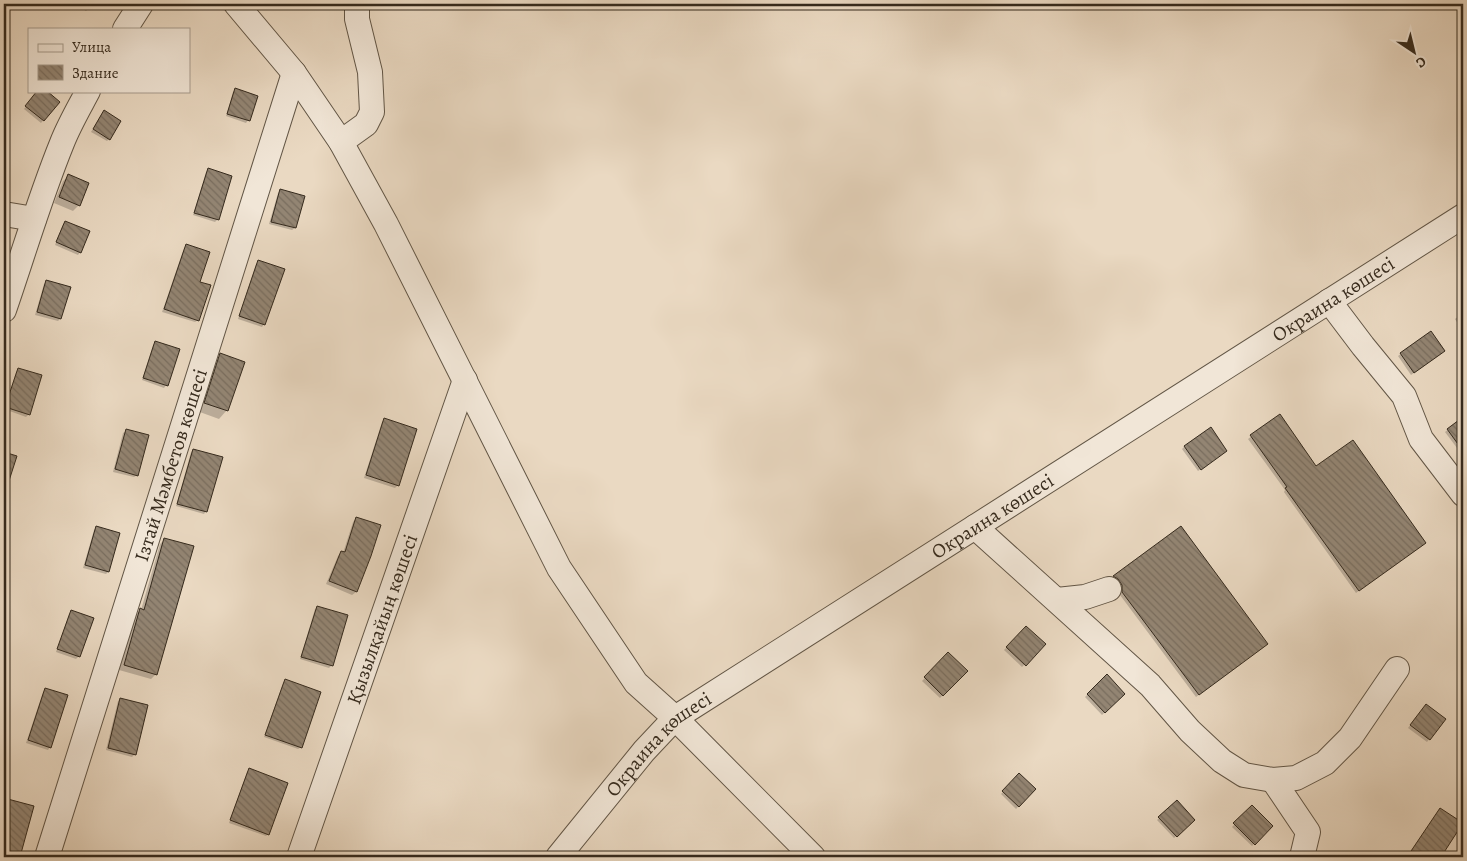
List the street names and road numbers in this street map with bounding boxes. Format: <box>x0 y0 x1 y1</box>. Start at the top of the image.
street label: Окраина көшесі <box>1267 250 1400 348</box>
street label: Ізтай Мәмбетов көшесі <box>128 365 214 565</box>
street label: Окраина көшесі <box>926 467 1059 565</box>
street label: Қызылқайың көшесі <box>340 531 424 708</box>
street label: Окраина көшесі <box>599 685 717 802</box>

